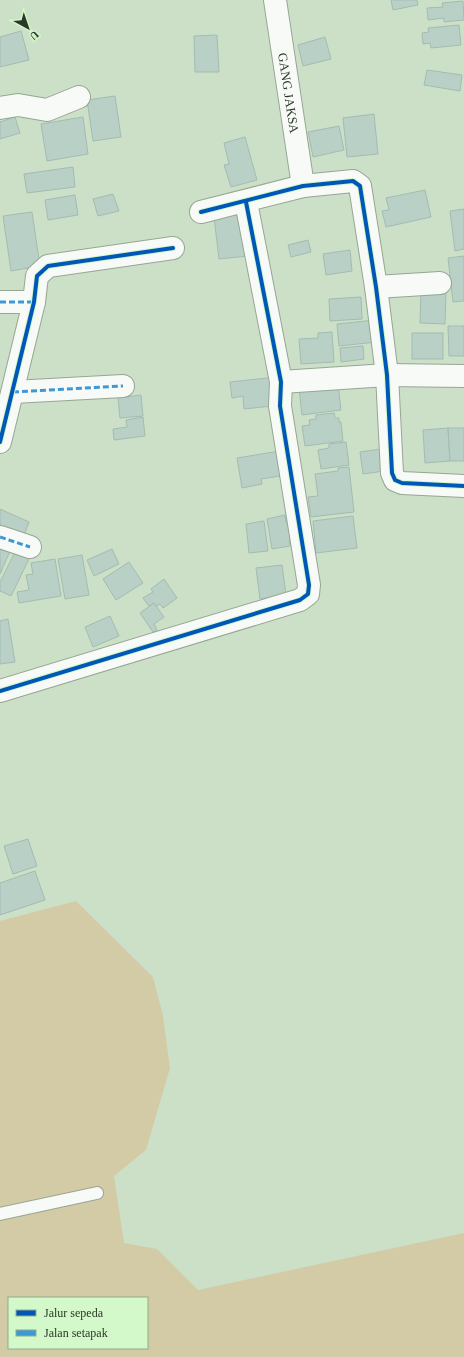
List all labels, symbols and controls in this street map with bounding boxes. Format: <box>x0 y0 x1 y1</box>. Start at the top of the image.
north arrow <box>8 8 48 48</box>
text: U <box>27 29 41 43</box>
street label: GANG JAKSA <box>276 52 303 135</box>
legend <box>8 1297 148 1349</box>
text: Jalur sepeda <box>44 1306 104 1320</box>
text: Jalan setapak <box>44 1326 108 1340</box>

